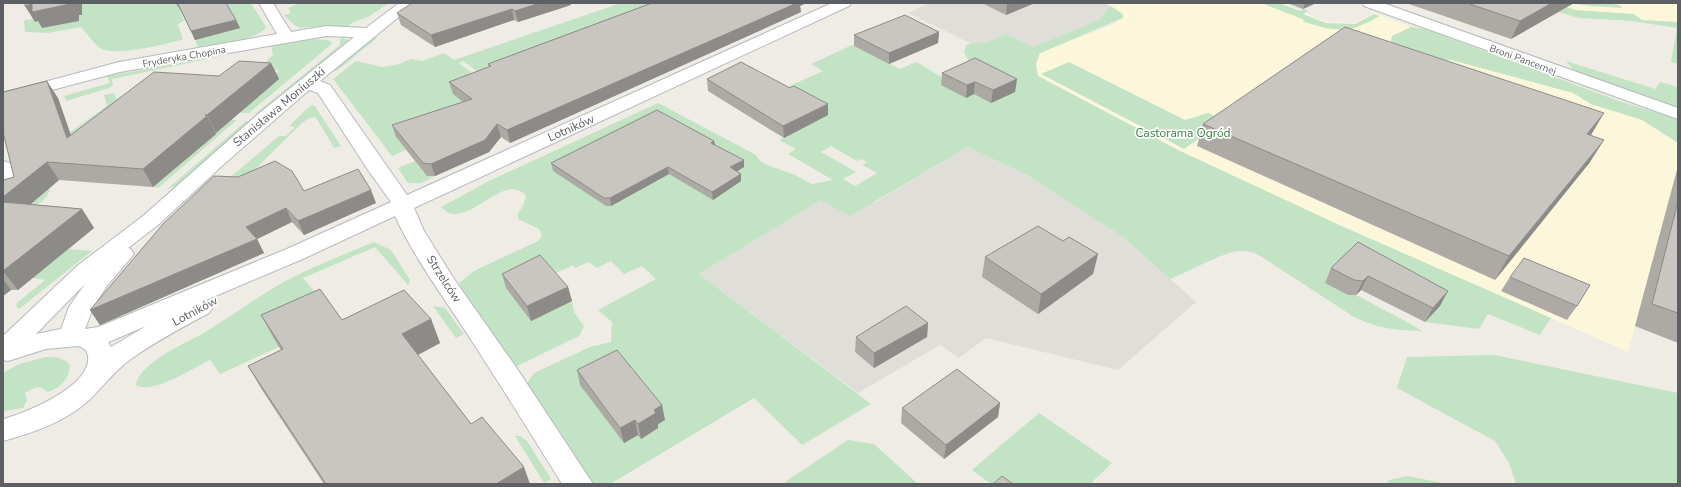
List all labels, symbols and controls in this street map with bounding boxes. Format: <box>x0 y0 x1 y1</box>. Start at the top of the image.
street label: Broni Pancernej <box>1487 41 1558 79</box>
street label: Fryderyka Chopina <box>141 43 227 71</box>
street label: Stanisława Moniuszki <box>229 64 329 150</box>
street label: Lotników <box>545 111 597 145</box>
park label: Castorama Ogród <box>1135 125 1231 141</box>
street label: Strzelców <box>423 252 465 306</box>
street label: Lotników <box>169 292 221 330</box>

